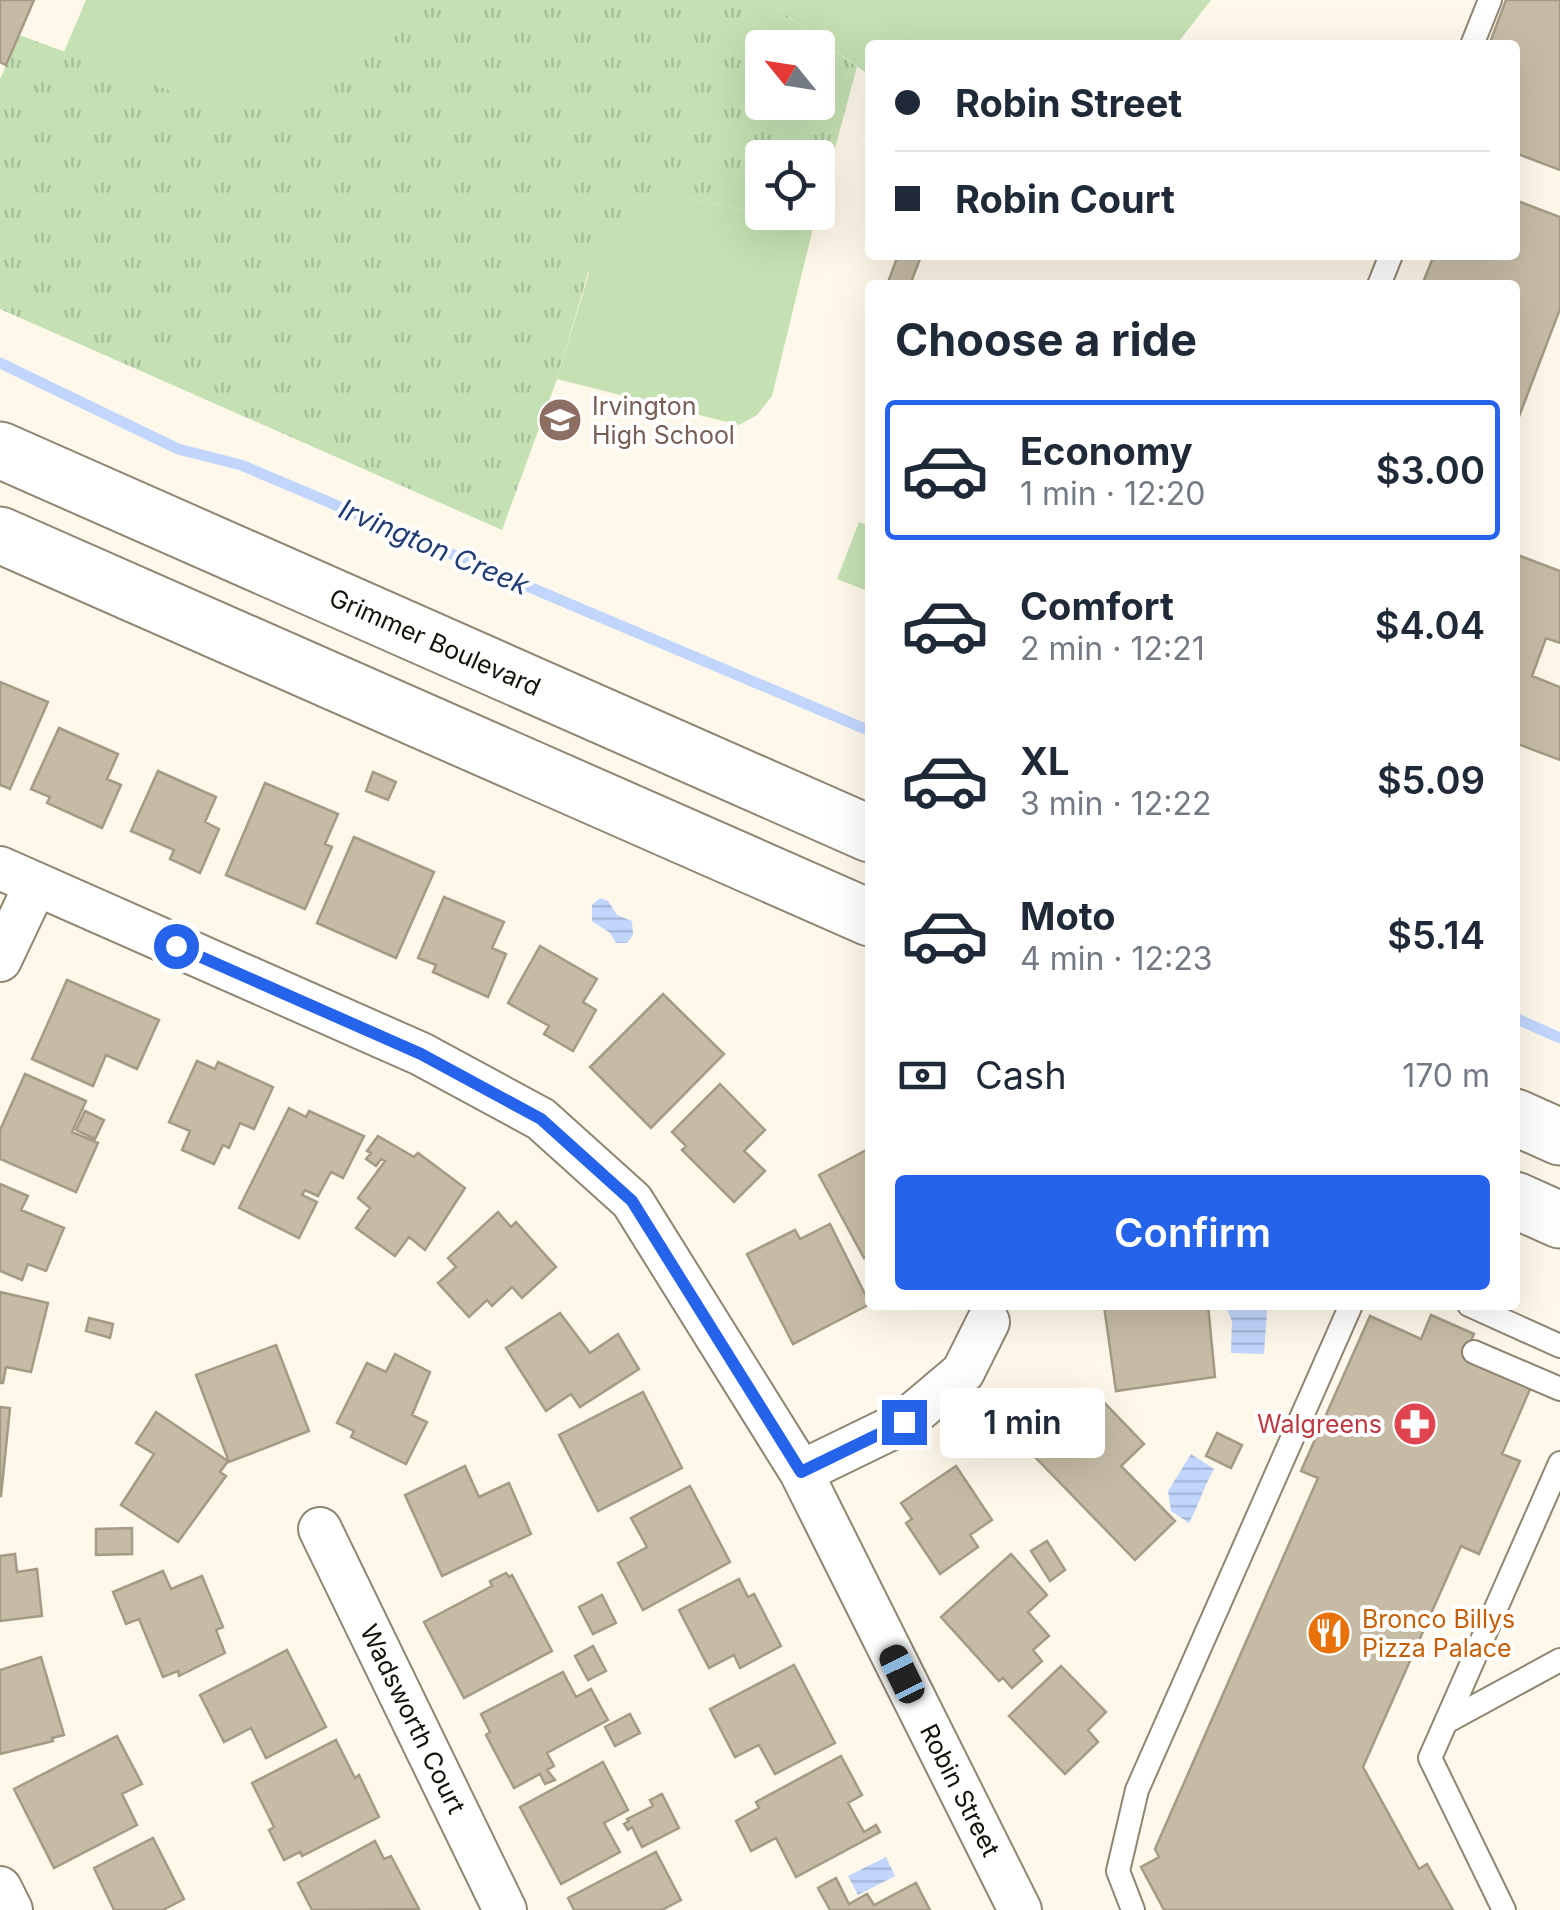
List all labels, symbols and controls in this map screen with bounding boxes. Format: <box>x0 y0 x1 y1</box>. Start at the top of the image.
north arrow <box>745 30 835 120</box>
map controls <box>745 30 835 230</box>
text: Robin Street <box>955 80 1182 126</box>
button: locate <box>745 140 835 230</box>
text: Robin Court <box>955 176 1175 222</box>
text: Choose a ride <box>895 312 1197 367</box>
place label: Irvington High School <box>592 391 735 450</box>
school or university icon: Irvington High School <box>537 397 583 443</box>
icon: car <box>900 425 990 515</box>
text: Economy <box>1020 428 1193 474</box>
text: $3.00 <box>1376 447 1485 493</box>
text: 1 min · 12:20 <box>1020 474 1205 513</box>
water label: Irvington Creek <box>334 492 535 603</box>
icon: car <box>900 580 990 670</box>
street label: Grimmer Boulevard <box>325 582 545 702</box>
text: Comfort <box>1020 583 1174 629</box>
text: $4.04 <box>1375 602 1485 648</box>
text: 2 min · 12:21 <box>1020 629 1205 668</box>
icon: car <box>900 735 990 825</box>
text: XL <box>1020 738 1070 784</box>
text: $5.09 <box>1377 757 1485 803</box>
text: 3 min · 12:22 <box>1020 784 1211 823</box>
icon: car <box>900 890 990 980</box>
text: Moto <box>1020 893 1116 939</box>
text: $5.14 <box>1387 912 1485 958</box>
route start <box>154 924 199 969</box>
text: 4 min · 12:23 <box>1020 939 1213 978</box>
icon: cash <box>895 1048 950 1103</box>
text: Cash <box>975 1052 1067 1098</box>
text: 170 m <box>1402 1056 1490 1095</box>
button: Confirm <box>895 1175 1490 1290</box>
callout: 1 min <box>939 1387 1104 1457</box>
route end <box>882 1400 927 1445</box>
pharmacy icon: Walgreens <box>1392 1401 1438 1447</box>
text: 1 min <box>983 1403 1062 1442</box>
place label: Walgreens <box>1257 1409 1382 1439</box>
place label: Bronco Billys Pizza Palace <box>1362 1604 1515 1663</box>
restaurant icon: Bronco Billys Pizza Palace <box>1306 1610 1352 1656</box>
street label: Wadsworth Court <box>354 1620 472 1818</box>
car <box>875 1640 929 1708</box>
street label: Robin Street <box>914 1719 1006 1861</box>

